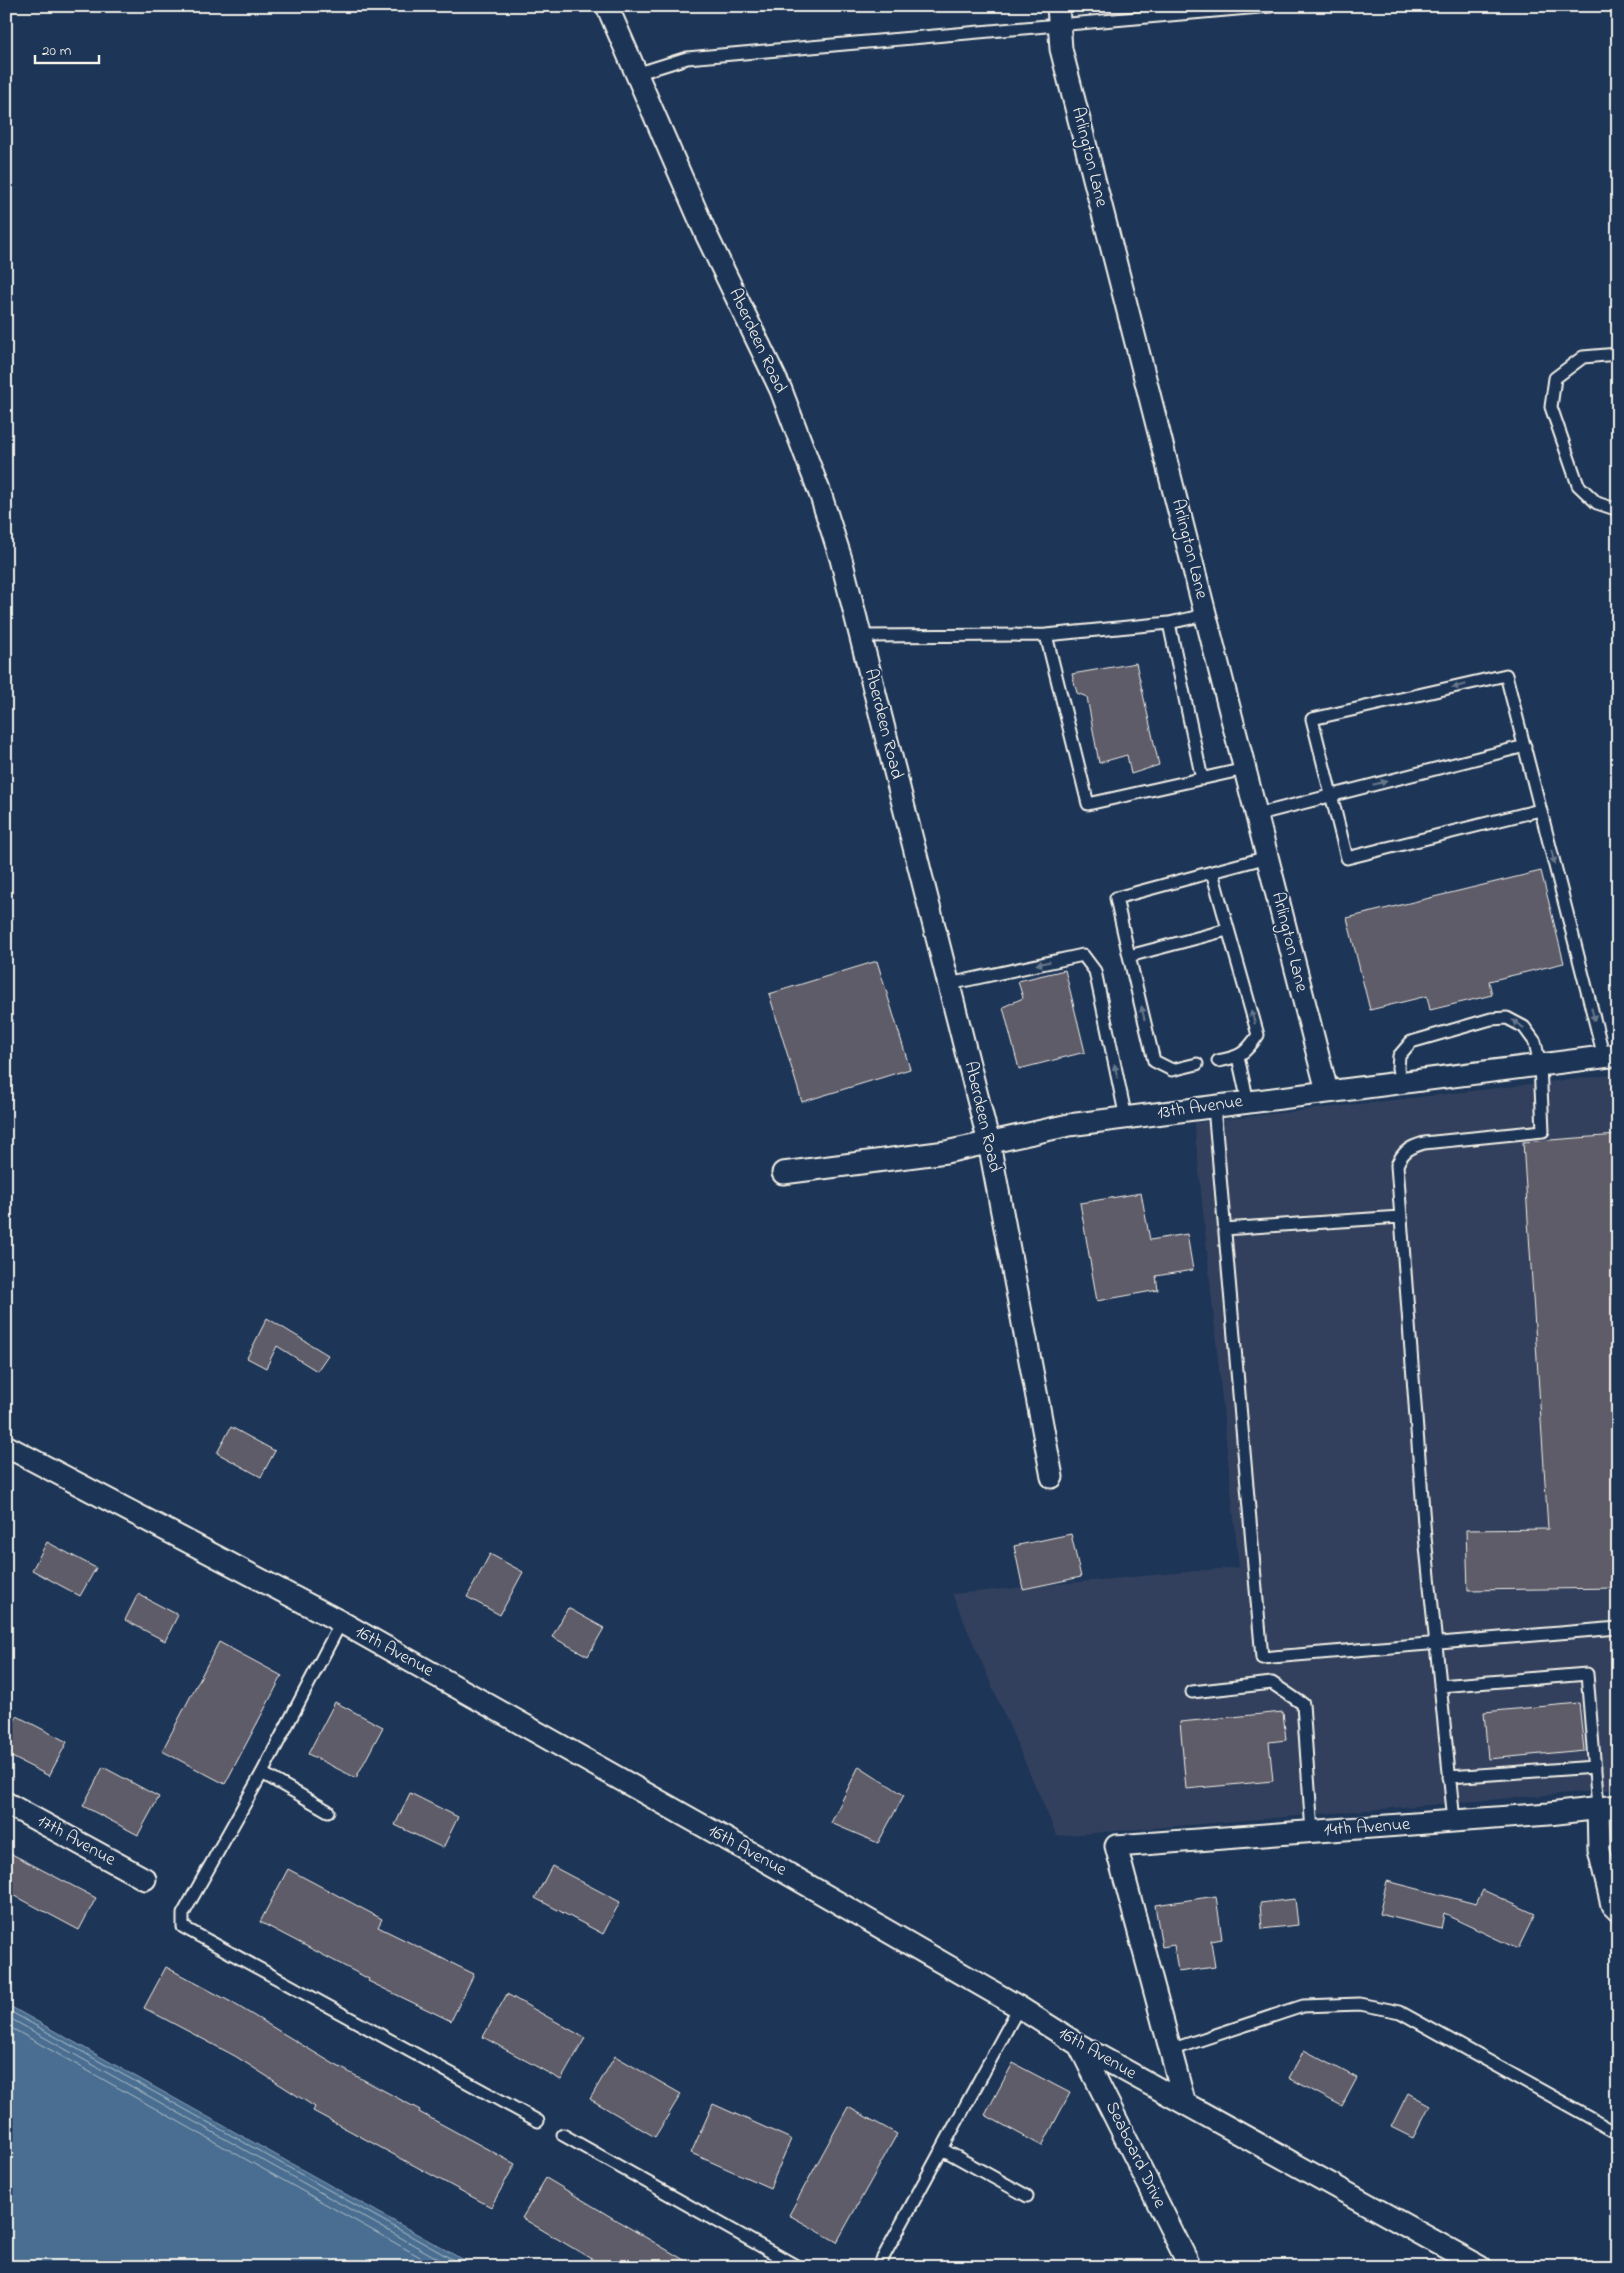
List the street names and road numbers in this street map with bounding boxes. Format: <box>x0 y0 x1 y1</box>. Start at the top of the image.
street label: Arlington Lane <box>1063 104 1114 211</box>
street label: Aberdeen Road <box>721 284 793 398</box>
street label: Arlington Lane <box>1163 496 1214 603</box>
street label: Aberdeen Road <box>857 666 909 782</box>
street label: Arlington Lane <box>1263 889 1314 996</box>
street label: Aberdeen Road <box>957 1059 1007 1175</box>
street label: 13th Avenue <box>1156 1089 1245 1127</box>
street label: 16th Avenue <box>350 1620 439 1685</box>
street label: 17th Avenue <box>32 1809 121 1874</box>
street label: 14th Avenue <box>1323 1812 1412 1844</box>
street label: 16th Avenue <box>703 1819 792 1884</box>
street label: 16th Avenue <box>1053 2021 1142 2087</box>
street label: Seaboard Drive <box>1098 2097 1172 2214</box>

